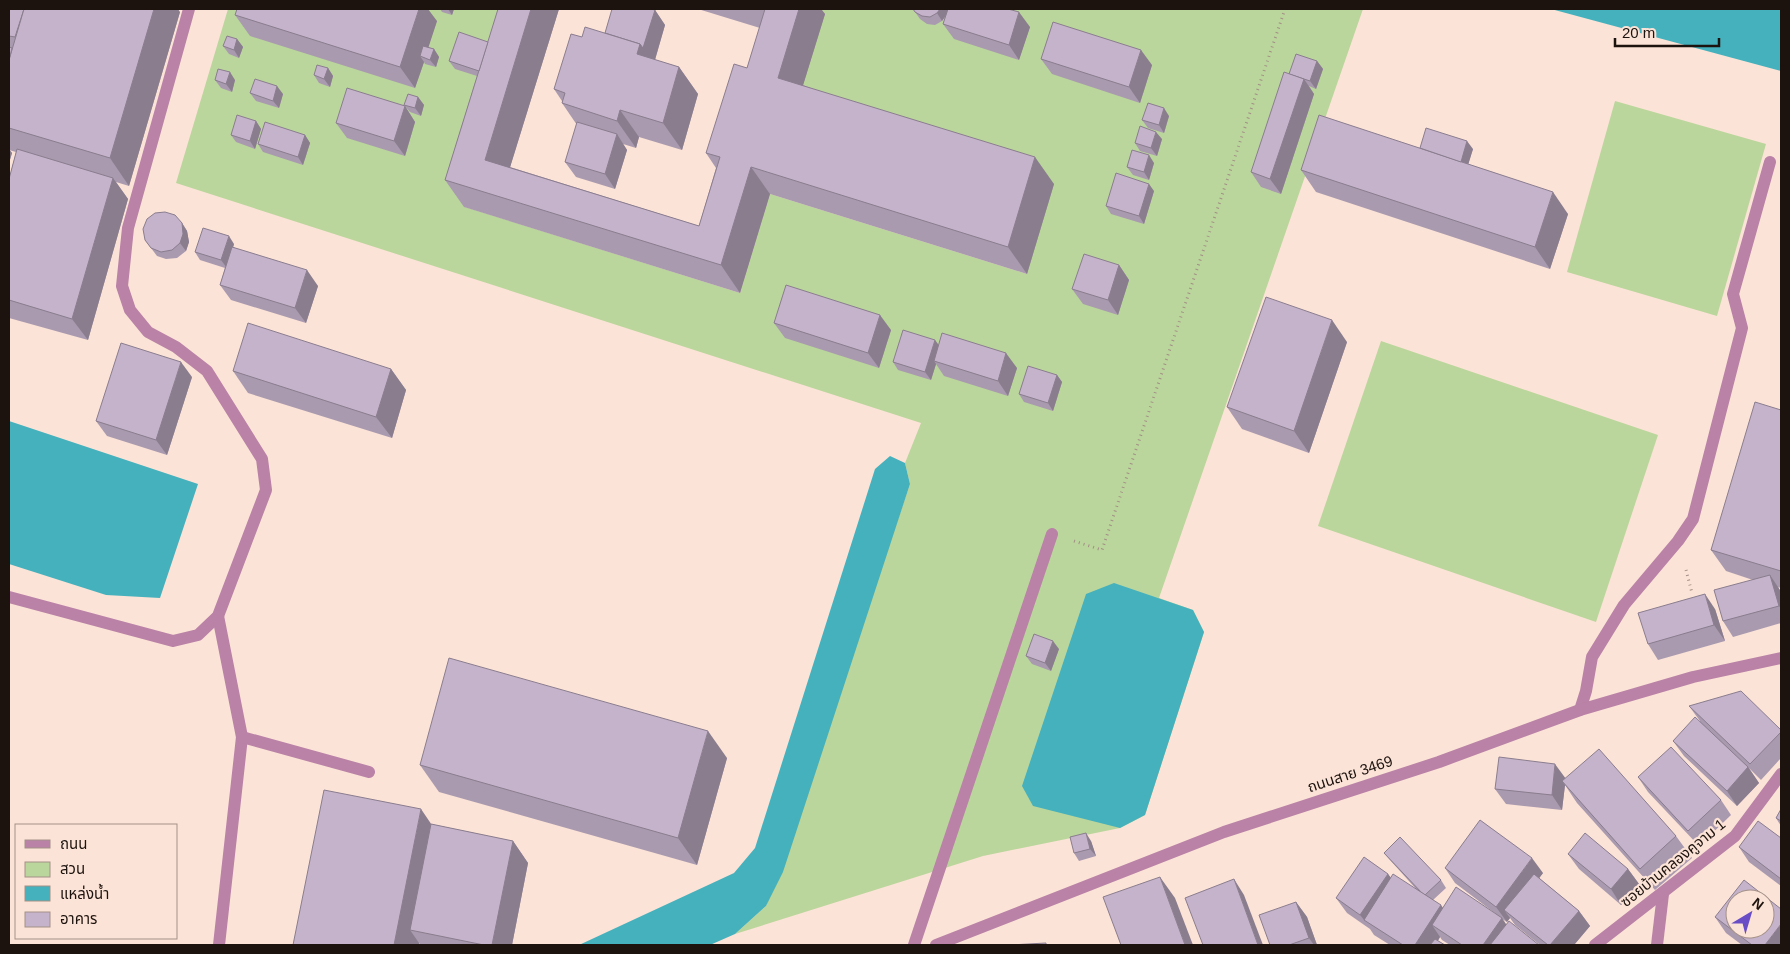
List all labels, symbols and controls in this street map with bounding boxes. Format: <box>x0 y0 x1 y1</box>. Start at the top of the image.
scale bar <box>1615 15 1719 47</box>
text: 20 m <box>1622 24 1655 41</box>
street label: ถนนสาย 3469 <box>1305 752 1395 795</box>
street label: ซอยบ้านคลองคูจาม 1 <box>1617 815 1729 911</box>
legend <box>15 824 178 939</box>
text: ถนน <box>60 835 87 852</box>
text: สวน <box>60 860 85 877</box>
text: แหล่งน้ำ <box>60 883 109 902</box>
north arrow <box>1725 889 1775 939</box>
text: N <box>1749 894 1767 913</box>
text: อาคาร <box>60 910 97 927</box>

